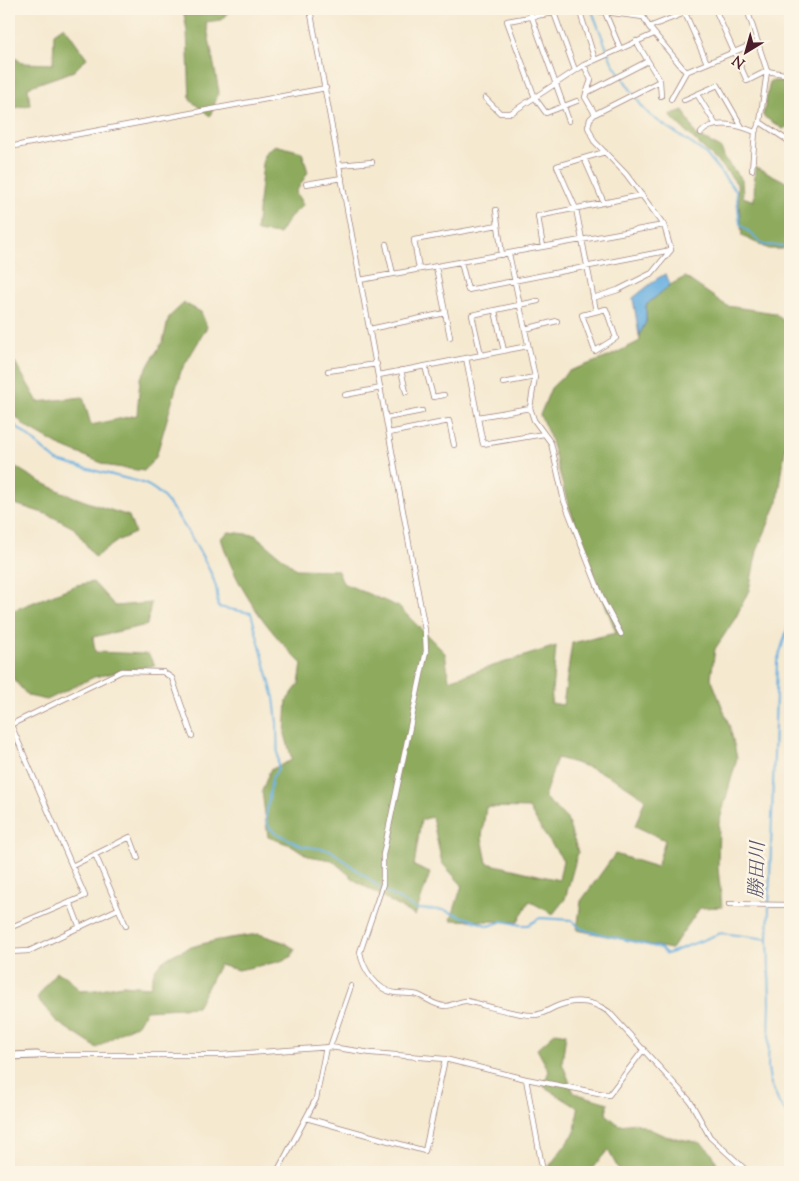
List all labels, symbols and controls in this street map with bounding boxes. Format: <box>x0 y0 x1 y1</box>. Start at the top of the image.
north arrow <box>722 28 772 78</box>
text: N <box>729 49 750 72</box>
water label: 勝田川 <box>744 839 773 899</box>

